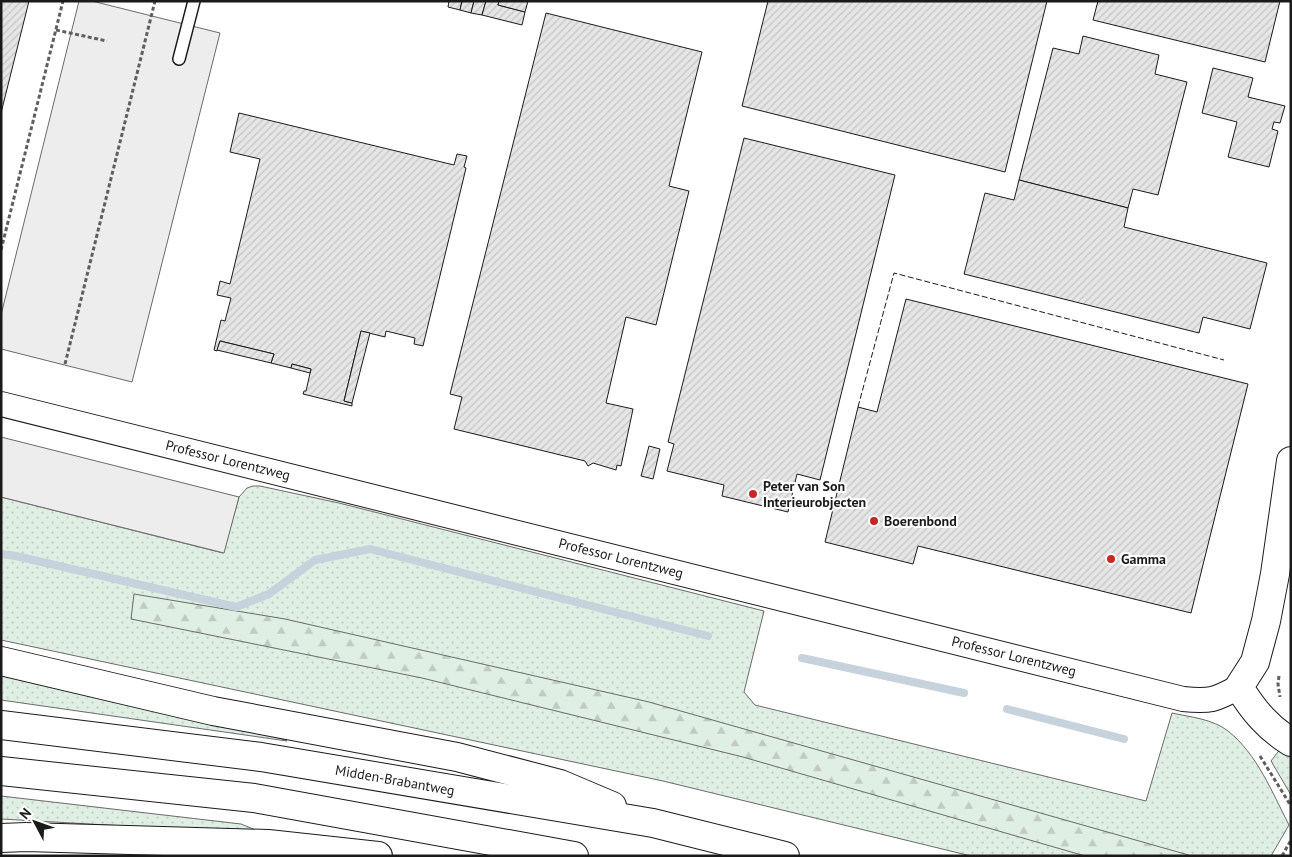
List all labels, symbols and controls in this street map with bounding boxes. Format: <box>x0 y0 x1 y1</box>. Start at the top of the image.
street label: Professor Lorentzweg <box>164 436 292 484</box>
place label: Peter van Son Interieurobjecten <box>763 477 866 511</box>
marker: Peter van Son Interieurobjecten <box>747 488 759 500</box>
place label: Boerenbond <box>884 512 957 530</box>
marker: Boerenbond <box>868 515 880 527</box>
street label: Professor Lorentzweg <box>557 534 685 582</box>
place label: Gamma <box>1121 550 1166 568</box>
marker: Gamma <box>1105 553 1117 565</box>
street label: Professor Lorentzweg <box>950 632 1078 680</box>
street label: Midden-Brabantweg <box>334 761 456 799</box>
north arrow <box>10 797 60 847</box>
text: N <box>15 804 35 823</box>

